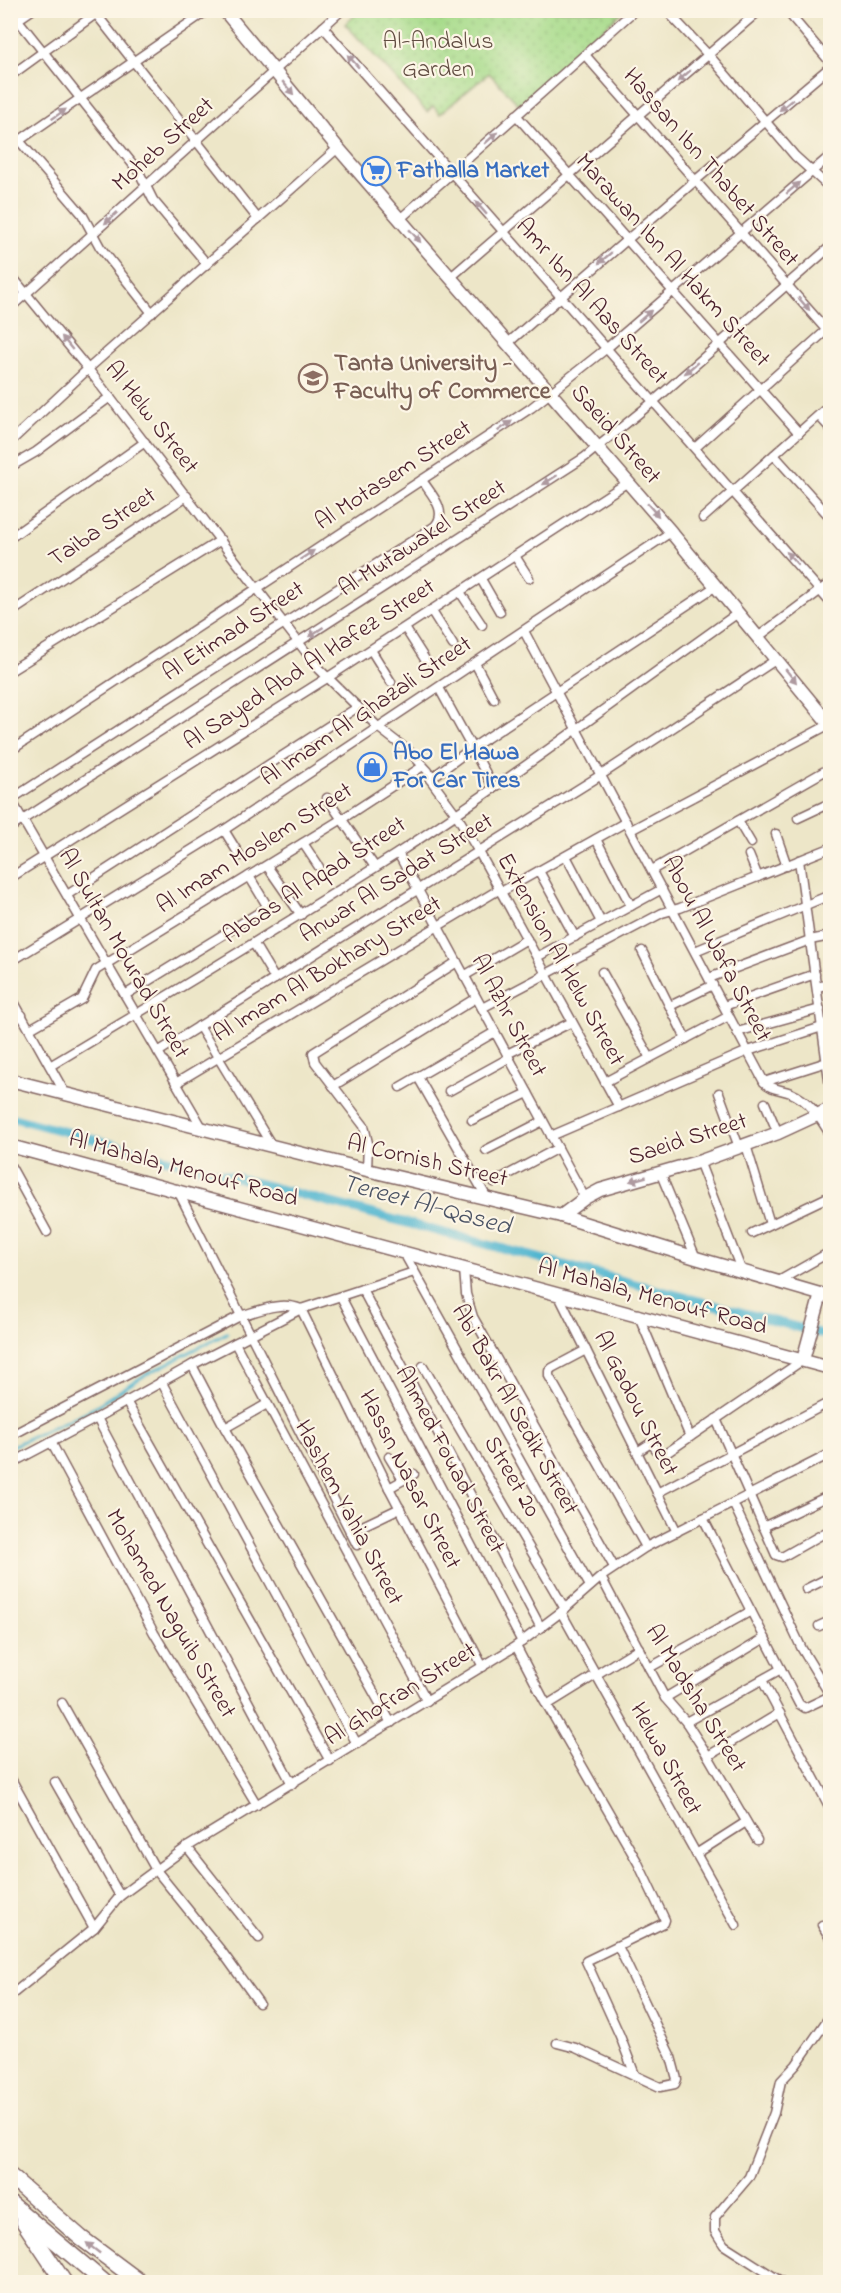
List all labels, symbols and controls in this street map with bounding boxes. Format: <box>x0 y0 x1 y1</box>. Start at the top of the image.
park label: Al-Andalus Garden <box>383 25 493 88</box>
one-way arrow <box>347 54 360 69</box>
street label: Hassan Ibn Thabet Street <box>613 61 807 275</box>
one-way arrow <box>677 69 692 82</box>
one-way arrow <box>282 80 295 96</box>
street label: Moheb Street <box>105 89 223 201</box>
one-way arrow <box>779 98 794 111</box>
one-way arrow <box>50 108 66 120</box>
one-way arrow <box>483 132 498 145</box>
street label: Marawan Ibn Al Hakm Street <box>566 146 778 376</box>
place label: Fathalla Market <box>396 154 550 189</box>
supermarket icon: Fathalla Market <box>360 155 392 187</box>
one-way arrow <box>785 182 800 195</box>
one-way arrow <box>475 201 488 216</box>
one-way arrow <box>104 211 119 224</box>
street label: Amr Ibn Al Aas Street <box>506 211 676 393</box>
one-way arrow <box>408 228 421 243</box>
one-way arrow <box>598 251 613 264</box>
one-way arrow <box>797 296 811 311</box>
one-way arrow <box>637 309 653 322</box>
one-way arrow <box>60 335 73 351</box>
place label: Tanta University - Faculty of Commerce <box>333 347 552 411</box>
street label: Al Helw Street <box>95 354 207 482</box>
one-way arrow <box>684 361 699 374</box>
school or university icon: Tanta University - Faculty of Commerce <box>297 362 329 394</box>
street label: Saeid Street <box>561 377 669 493</box>
street label: Al Motasem Street <box>309 412 479 540</box>
one-way arrow <box>497 420 513 432</box>
street label: Al Mutawakel Street <box>332 471 514 607</box>
one-way arrow <box>542 474 558 485</box>
street label: Taiba Street <box>42 479 164 577</box>
one-way arrow <box>646 502 659 518</box>
one-way arrow <box>299 550 315 561</box>
one-way arrow <box>786 551 799 566</box>
street label: Al Sayed Abd Al Hafez Street <box>177 570 443 761</box>
street label: Al Etimad Street <box>156 573 312 691</box>
one-way arrow <box>308 626 324 637</box>
street label: Al Imam Al Ghazali Street <box>254 628 480 796</box>
one-way arrow <box>784 669 796 684</box>
place label: Abo El Hawa For Car Tires <box>392 736 520 799</box>
shop icon: Abo El Hawa For Car Tires <box>356 751 388 783</box>
street label: Al Imam Moslem Street <box>150 774 360 924</box>
street label: Anwar Al Sadat Street <box>293 805 501 953</box>
street label: Abbas Al Aqad Street <box>216 808 414 954</box>
street label: Al Sultan Mourad Street <box>48 842 198 1066</box>
street label: Extension Al Helw Street <box>487 847 633 1073</box>
street label: Abou Al Wafa Street <box>652 850 780 1048</box>
street label: Al Imam Al Bokhary Street <box>207 888 450 1053</box>
street label: Al Azhr Street <box>461 948 555 1084</box>
street label: Saeid Street <box>624 1104 752 1176</box>
street label: Al Mahala, Menouf Road <box>64 1122 302 1218</box>
street label: Al Cornish Street <box>343 1126 511 1198</box>
water label: Tereet Al-Qased <box>337 1165 516 1247</box>
one-way arrow <box>628 1175 646 1184</box>
street label: Al Mahala, Menouf Road <box>533 1250 771 1346</box>
street label: Abi Bakr Al Sedik Street <box>441 1298 587 1522</box>
street label: Al Gadou Street <box>583 1325 687 1483</box>
street label: Ahmed Fouad Street <box>385 1360 513 1560</box>
street label: Hassn Nasar Street <box>349 1384 469 1576</box>
street label: Hashem Yahia Street <box>284 1414 412 1612</box>
street label: Street 20 <box>474 1430 548 1524</box>
street label: Mohamed Naguib Street <box>96 1503 244 1725</box>
street label: Al Madsha Street <box>635 1618 755 1780</box>
street label: Al Ghofran Street <box>318 1634 484 1756</box>
street label: Helwa Street <box>620 1696 710 1822</box>
one-way arrow <box>85 2241 101 2254</box>

